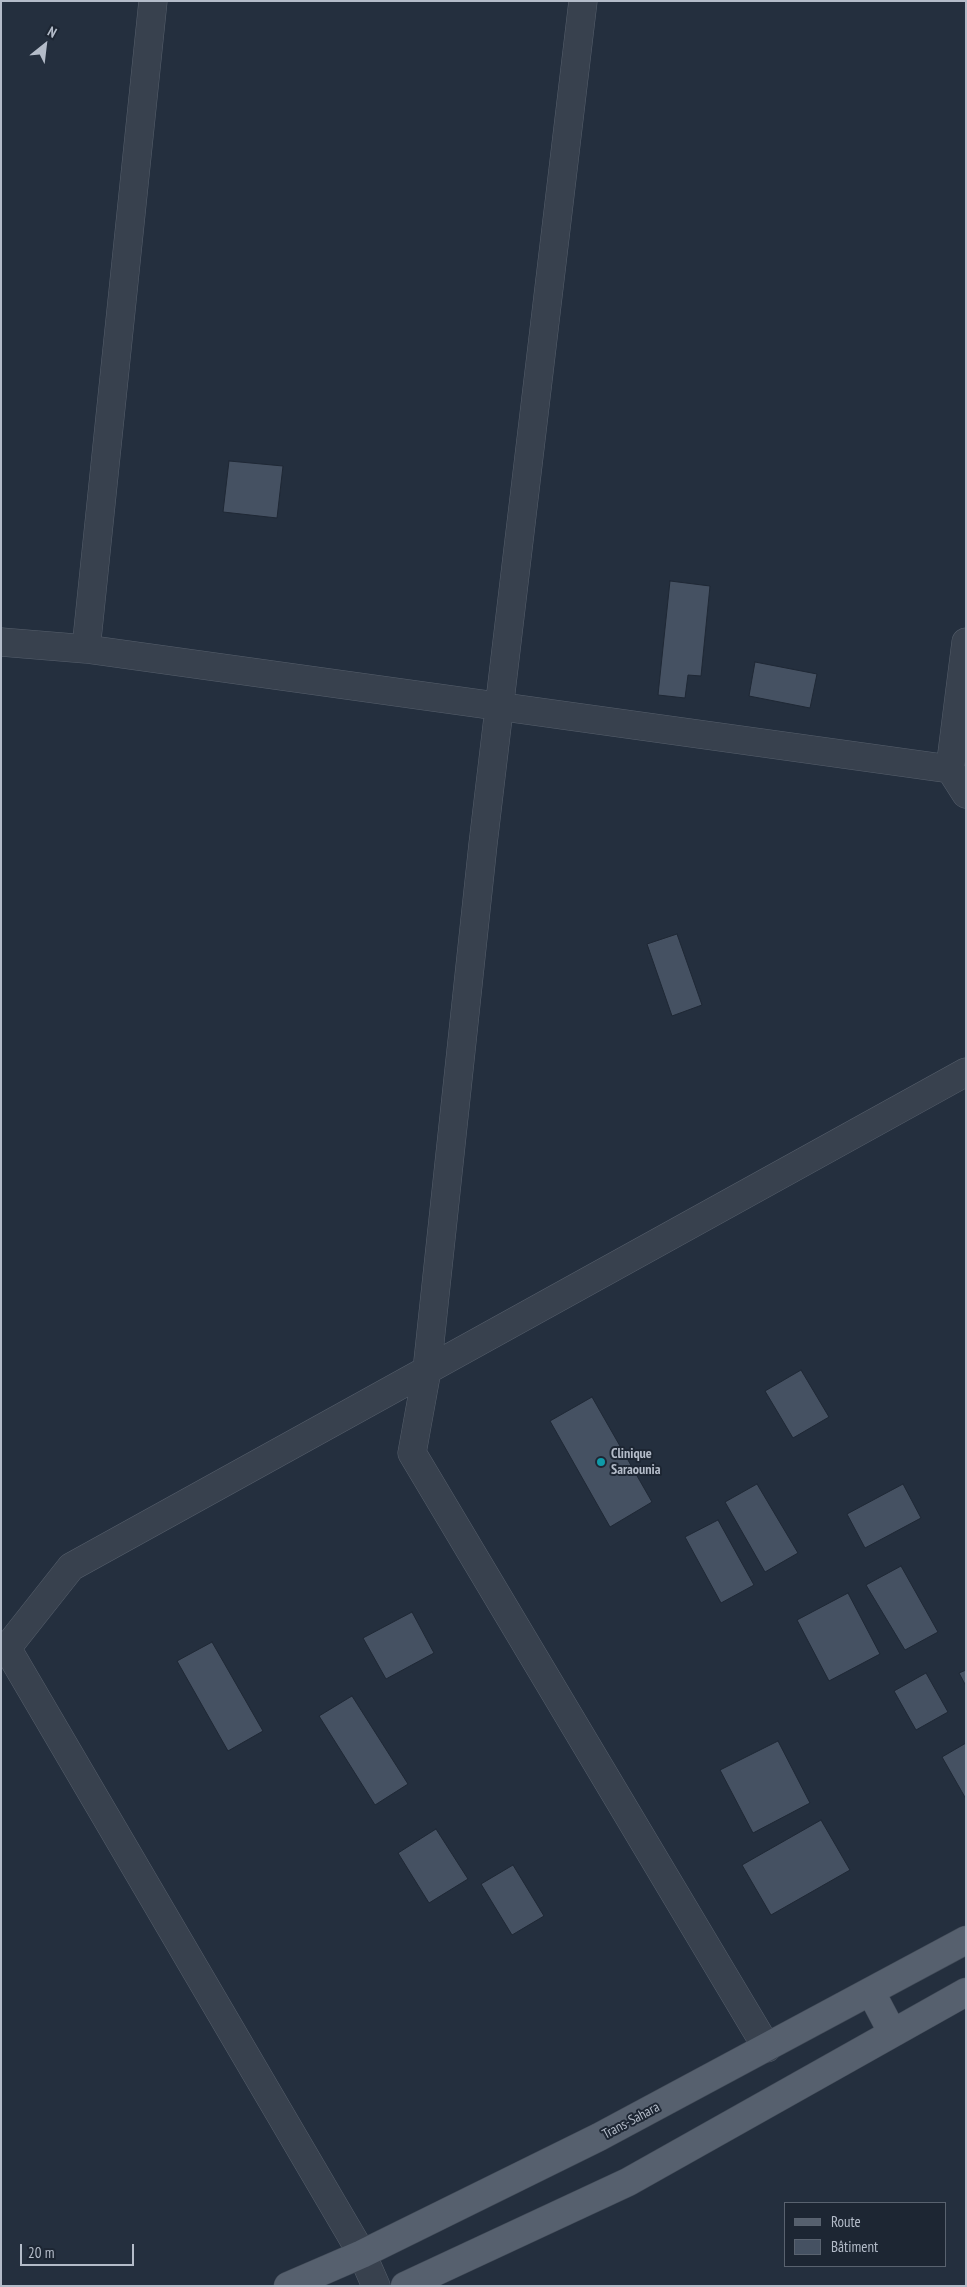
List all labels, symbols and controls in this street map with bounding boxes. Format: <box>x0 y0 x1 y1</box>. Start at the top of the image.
north arrow <box>20 20 70 70</box>
text: N <box>45 22 60 42</box>
place label: Clinique Saraounia <box>611 1446 661 1478</box>
marker: Clinique Saraounia <box>595 1456 607 1468</box>
street label: Trans-Sahara <box>600 2099 662 2143</box>
legend <box>784 2202 947 2267</box>
text: Route <box>831 2212 861 2231</box>
scale bar <box>22 2234 136 2266</box>
text: Bâtiment <box>831 2237 878 2256</box>
text: 20 m <box>28 2243 54 2262</box>

